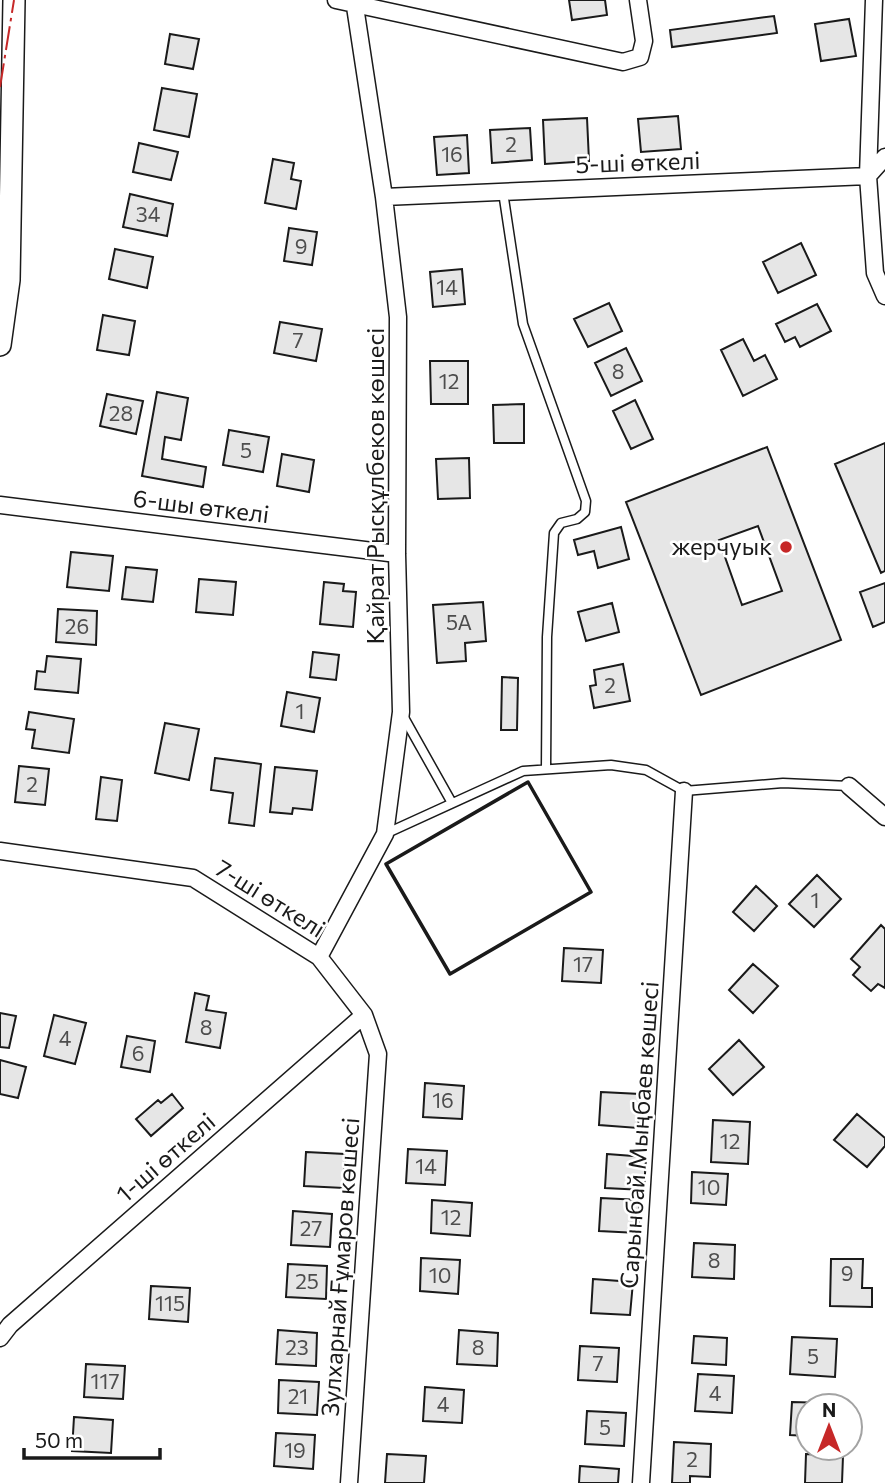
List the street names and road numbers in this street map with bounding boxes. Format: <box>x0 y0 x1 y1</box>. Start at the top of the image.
street label: 5-ші өткелі <box>575 145 701 178</box>
street label: Қайрат Рысқұлбеков көшесі <box>360 327 389 645</box>
street label: 6-шы өткелі <box>131 483 271 528</box>
street label: 7-ші өткелі <box>211 853 331 943</box>
street label: Сарынбай Мыңбаев көшесі <box>613 980 664 1290</box>
street label: 1-ші өткелі <box>110 1106 220 1208</box>
street label: Зулхарнай Ғұмаров көшесі <box>315 1116 364 1417</box>

